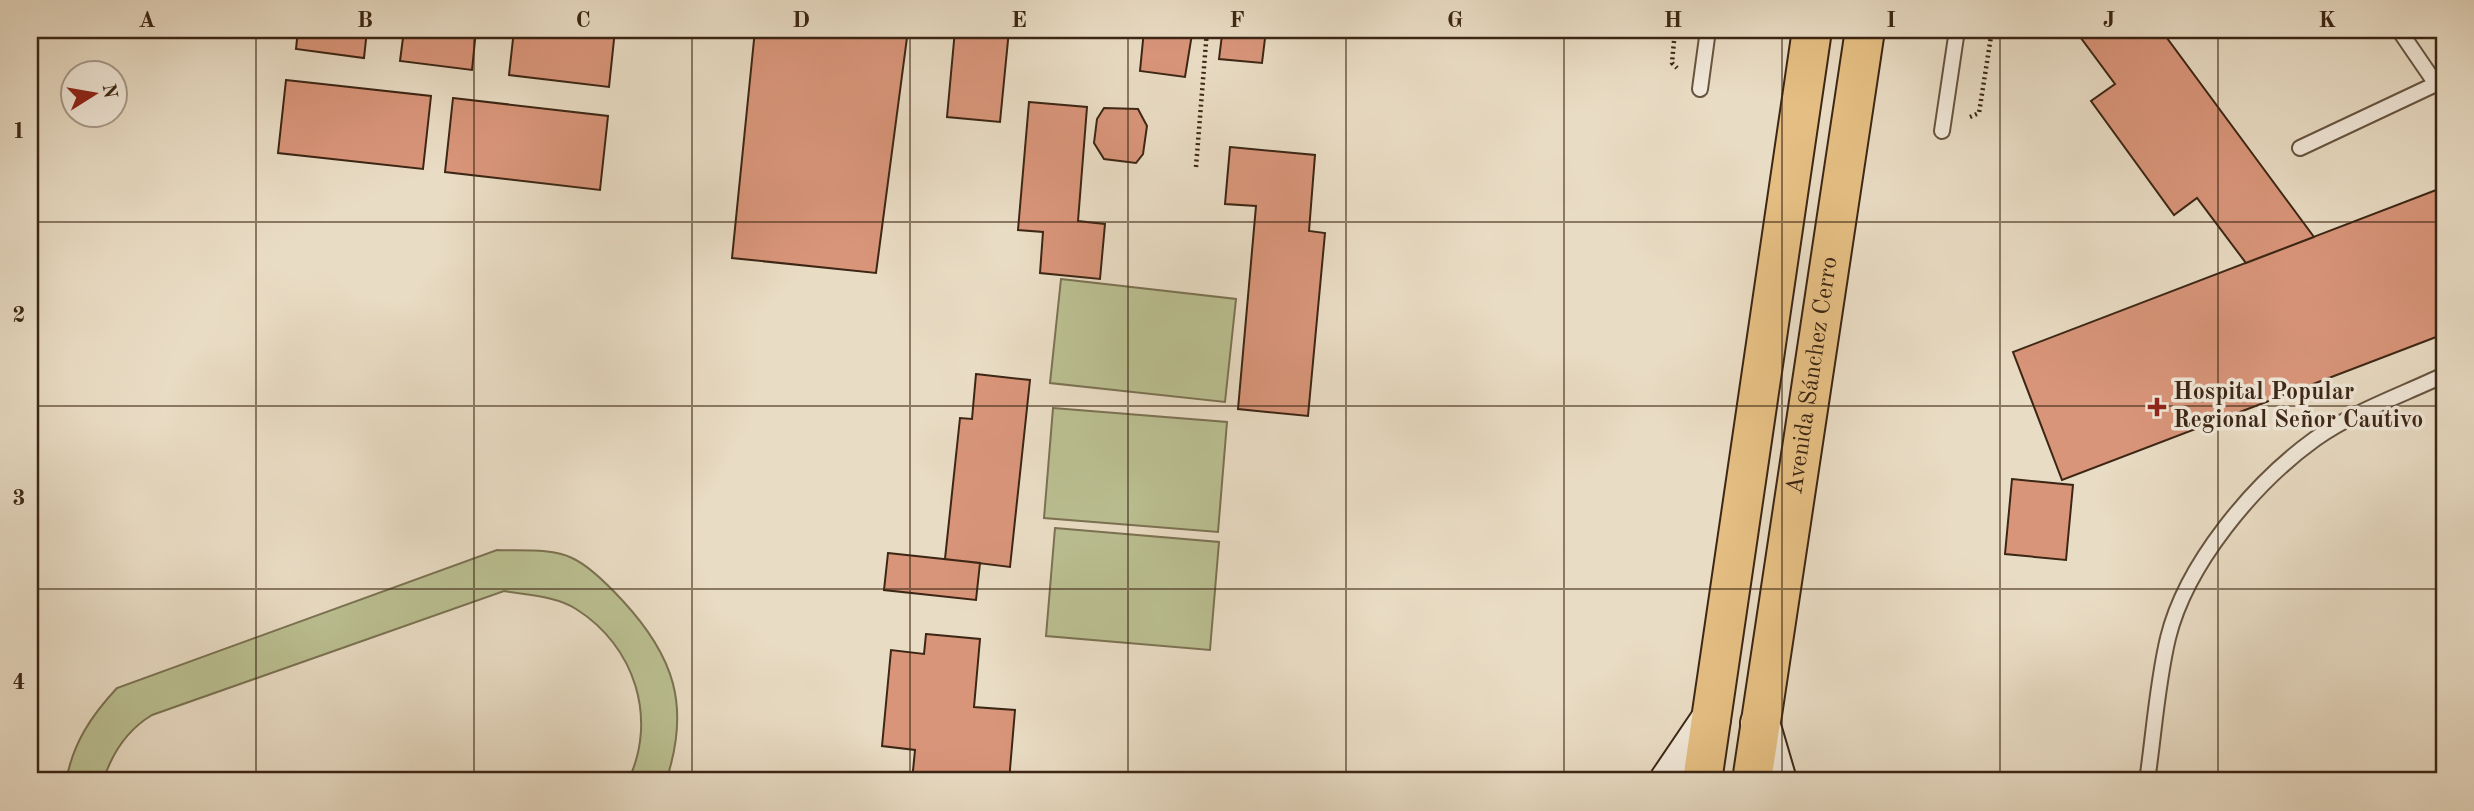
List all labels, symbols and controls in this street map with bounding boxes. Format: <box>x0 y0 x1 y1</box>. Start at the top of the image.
text: A <box>138 9 156 32</box>
text: B <box>357 9 373 32</box>
text: C <box>575 9 591 32</box>
text: D <box>792 9 810 32</box>
text: E <box>1011 9 1027 32</box>
text: F <box>1229 9 1245 32</box>
text: G <box>1447 9 1463 32</box>
text: H <box>1664 9 1682 32</box>
text: I <box>1886 9 1896 32</box>
text: J <box>2103 9 2115 32</box>
text: K <box>2318 9 2336 32</box>
north arrow <box>60 60 130 130</box>
text: N <box>98 82 119 101</box>
text: 1 <box>12 120 26 143</box>
street label: Avenida Sánchez Cerro <box>1783 255 1843 496</box>
text: 2 <box>12 304 26 327</box>
place label: Hospital Popular Regional Señor Cautivo <box>2173 381 2423 433</box>
marker: Hospital Popular Regional Señor Cautivo <box>2147 397 2167 417</box>
text: 3 <box>12 487 26 510</box>
text: 4 <box>12 671 26 694</box>

